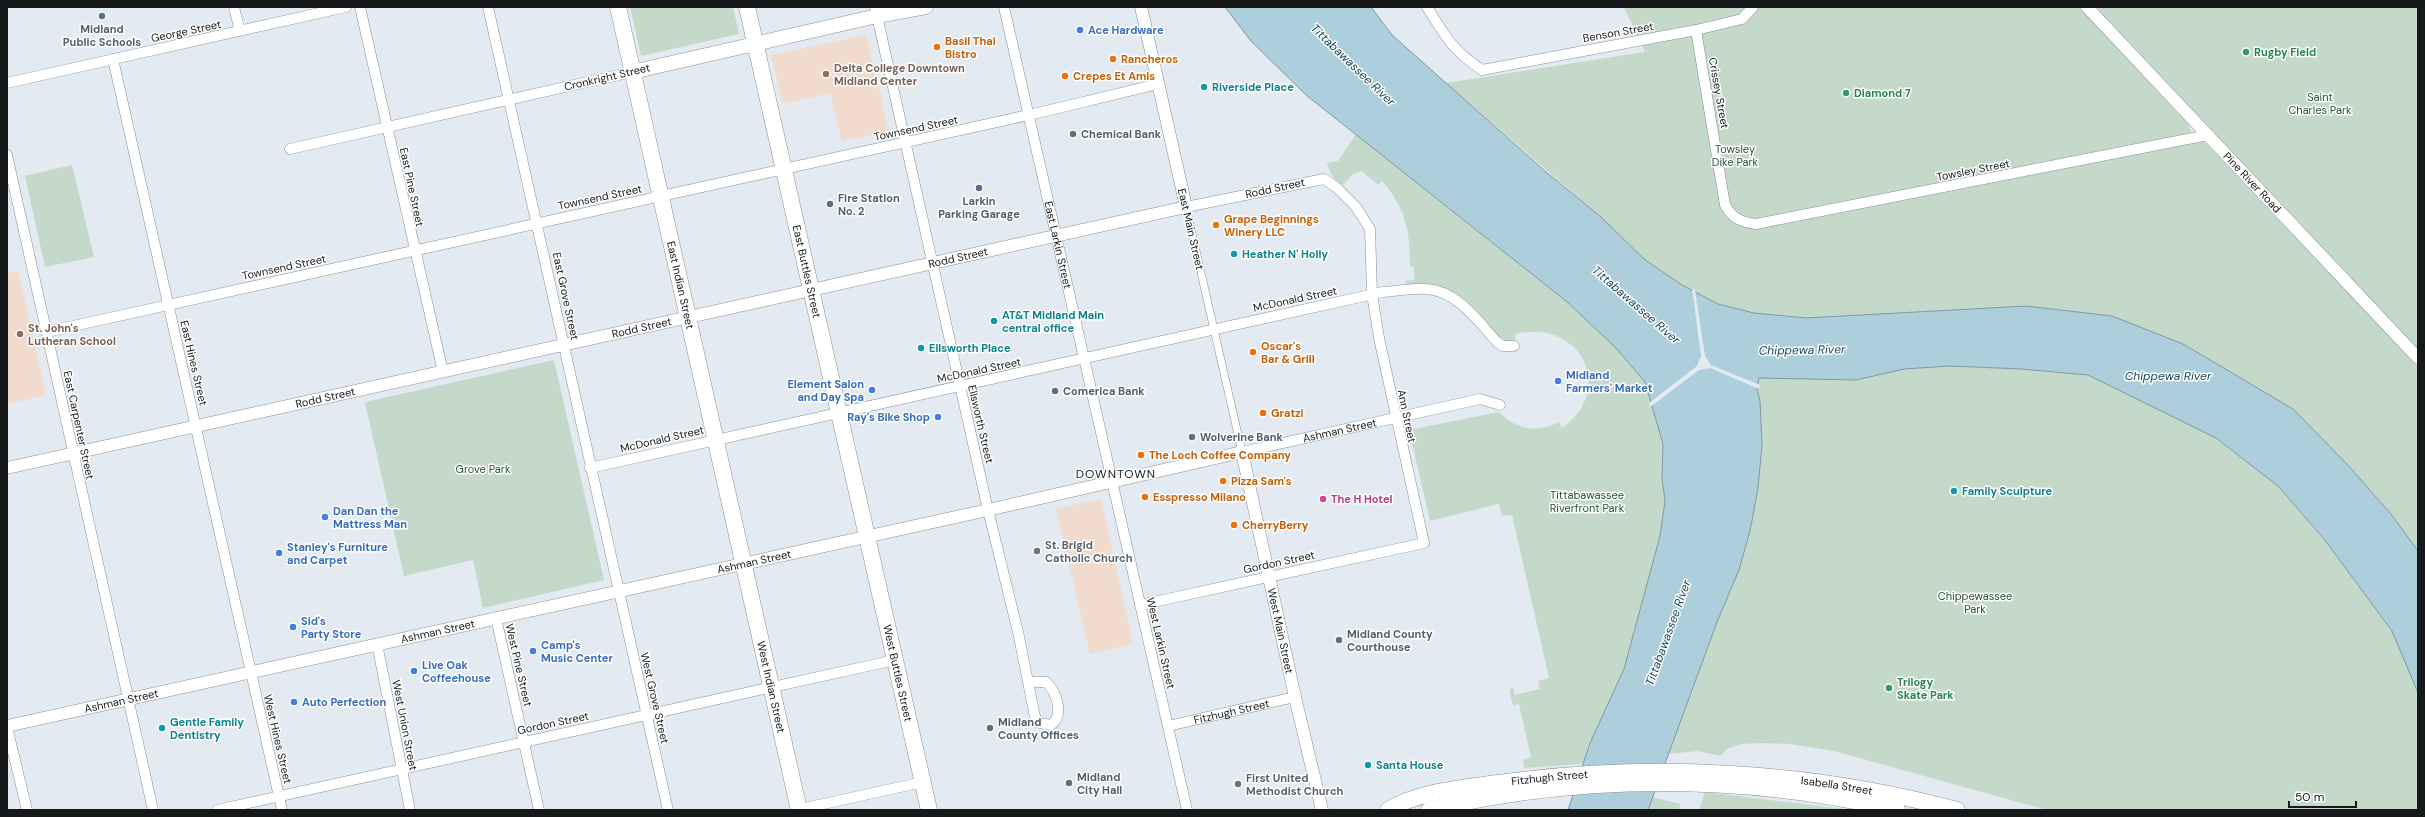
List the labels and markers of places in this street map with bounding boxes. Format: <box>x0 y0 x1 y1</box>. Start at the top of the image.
marker: Midland Public Schools <box>97 11 107 21</box>
place label: Midland Public Schools <box>63 22 141 49</box>
place label: Ace Hardware <box>1088 23 1164 37</box>
marker: Ace Hardware <box>1075 25 1085 35</box>
place label: Basil Thai Bistro <box>945 34 996 61</box>
marker: Basil Thai Bistro <box>932 42 942 52</box>
place label: Rugby Field <box>2254 45 2316 59</box>
marker: Rugby Field <box>2241 47 2251 57</box>
place label: Rancheros <box>1121 52 1178 66</box>
marker: Rancheros <box>1108 54 1118 64</box>
place label: Delta College Downtown Midland Center <box>834 61 965 88</box>
marker: Delta College Downtown Midland Center <box>821 69 831 79</box>
place label: Crepes Et Amis <box>1073 69 1155 83</box>
marker: Crepes Et Amis <box>1060 71 1070 81</box>
place label: Riverside Place <box>1212 80 1294 94</box>
marker: Riverside Place <box>1199 82 1209 92</box>
place label: Diamond 7 <box>1854 86 1911 100</box>
marker: Diamond 7 <box>1841 88 1851 98</box>
place label: Chemical Bank <box>1081 127 1162 141</box>
marker: Chemical Bank <box>1068 129 1078 139</box>
marker: Larkin Parking Garage <box>974 183 984 193</box>
place label: Fire Station No. 2 <box>838 191 900 218</box>
place label: Larkin Parking Garage <box>938 194 1020 221</box>
marker: Fire Station No. 2 <box>825 199 835 209</box>
place label: Grape Beginnings Winery LLC <box>1224 212 1319 239</box>
marker: Grape Beginnings Winery LLC <box>1211 220 1221 230</box>
place label: Heather N' Holly <box>1242 247 1328 261</box>
marker: Heather N' Holly <box>1229 249 1239 259</box>
place label: AT&T Midland Main central office <box>1002 308 1104 335</box>
marker: AT&T Midland Main central office <box>989 316 999 326</box>
place label: St. John's Lutheran School <box>28 321 116 348</box>
marker: St. John's Lutheran School <box>15 329 25 339</box>
place label: Oscar's Bar & Grill <box>1261 339 1315 366</box>
place label: Ellsworth Place <box>929 341 1011 355</box>
marker: Ellsworth Place <box>916 343 926 353</box>
marker: Oscar's Bar & Grill <box>1248 347 1258 357</box>
place label: Midland Farmers' Market <box>1566 368 1653 395</box>
marker: Midland Farmers' Market <box>1553 376 1563 386</box>
place label: Element Salon and Day Spa <box>787 377 864 404</box>
place label: Comerica Bank <box>1063 384 1145 398</box>
marker: Element Salon and Day Spa <box>867 385 877 395</box>
marker: Comerica Bank <box>1050 386 1060 396</box>
place label: Gratzi <box>1271 406 1304 420</box>
marker: Gratzi <box>1258 408 1268 418</box>
place label: Ray's Bike Shop <box>847 410 930 424</box>
marker: Ray's Bike Shop <box>933 412 943 422</box>
place label: Wolverine Bank <box>1200 430 1284 444</box>
marker: Wolverine Bank <box>1187 432 1197 442</box>
place label: The Loch Coffee Company <box>1149 448 1291 462</box>
marker: The Loch Coffee Company <box>1136 450 1146 460</box>
place label: Pizza Sam's <box>1231 474 1292 488</box>
marker: Pizza Sam's <box>1218 476 1228 486</box>
place label: Family Sculpture <box>1962 484 2053 498</box>
marker: Family Sculpture <box>1949 486 1959 496</box>
place label: Esspresso Milano <box>1153 490 1246 504</box>
marker: Esspresso Milano <box>1140 492 1150 502</box>
place label: The H Hotel <box>1331 492 1393 506</box>
marker: The H Hotel <box>1318 494 1328 504</box>
place label: Dan Dan the Mattress Man <box>333 504 407 531</box>
marker: Dan Dan the Mattress Man <box>320 512 330 522</box>
place label: CherryBerry <box>1242 518 1309 532</box>
marker: CherryBerry <box>1229 520 1239 530</box>
place label: St. Brigid Catholic Church <box>1045 538 1133 565</box>
place label: Stanley's Furniture and Carpet <box>287 540 388 567</box>
marker: St. Brigid Catholic Church <box>1032 546 1042 556</box>
marker: Stanley's Furniture and Carpet <box>274 548 284 558</box>
place label: Sid's Party Store <box>301 614 362 641</box>
marker: Sid's Party Store <box>288 622 298 632</box>
place label: Midland County Courthouse <box>1347 627 1433 654</box>
marker: Midland County Courthouse <box>1334 635 1344 645</box>
place label: Camp's Music Center <box>541 638 613 665</box>
marker: Camp's Music Center <box>528 646 538 656</box>
place label: Live Oak Coffeehouse <box>422 658 491 685</box>
marker: Live Oak Coffeehouse <box>409 666 419 676</box>
place label: Trilogy Skate Park <box>1897 675 1954 702</box>
marker: Trilogy Skate Park <box>1884 683 1894 693</box>
place label: Auto Perfection <box>302 695 387 709</box>
marker: Auto Perfection <box>289 697 299 707</box>
place label: Gentle Family Dentistry <box>170 715 244 742</box>
place label: Midland County Offices <box>998 715 1079 742</box>
marker: Gentle Family Dentistry <box>157 723 167 733</box>
marker: Midland County Offices <box>985 723 995 733</box>
place label: Santa House <box>1376 758 1444 772</box>
marker: Santa House <box>1363 760 1373 770</box>
place label: Midland City Hall <box>1077 770 1122 797</box>
place label: First United Methodist Church <box>1246 771 1344 798</box>
marker: Midland City Hall <box>1064 778 1074 788</box>
marker: First United Methodist Church <box>1233 779 1243 789</box>

